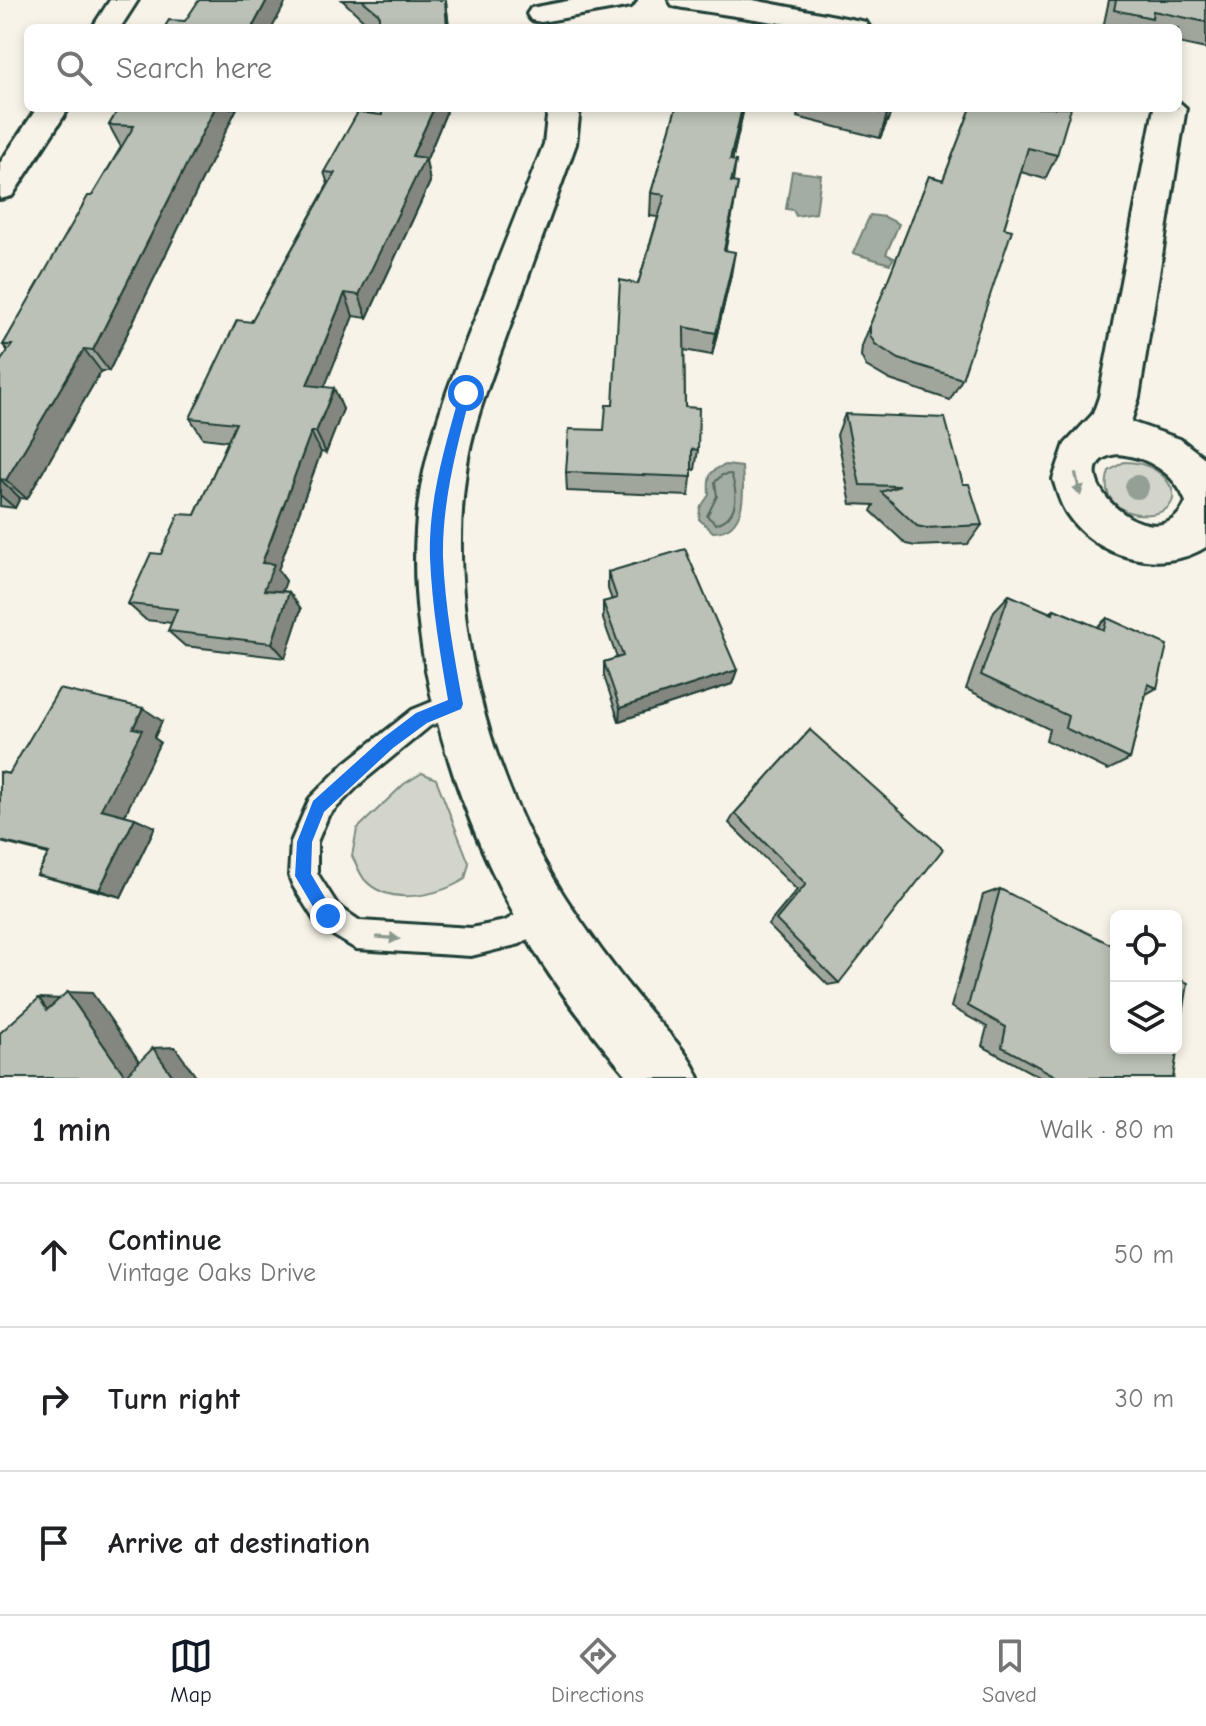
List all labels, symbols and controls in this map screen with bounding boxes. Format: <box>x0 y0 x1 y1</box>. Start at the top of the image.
search box <box>24 24 1182 112</box>
icon: search <box>52 46 96 90</box>
text: Search here <box>116 51 272 86</box>
route start <box>448 375 484 411</box>
one-way arrow <box>1072 472 1084 497</box>
route end <box>310 898 346 934</box>
map controls <box>1110 910 1182 1054</box>
button: locate <box>1110 910 1182 982</box>
one-way arrow <box>376 932 401 945</box>
button: layers <box>1110 982 1182 1054</box>
text: 1 min <box>32 1110 111 1150</box>
text: Walk · 80 m <box>1040 1115 1174 1145</box>
text: Continue <box>108 1223 222 1258</box>
icon: ahead <box>32 1233 76 1277</box>
text: 50 m <box>1114 1240 1174 1270</box>
text: Vintage Oaks Drive <box>108 1258 316 1288</box>
icon: right <box>32 1377 76 1421</box>
text: Turn right <box>108 1382 240 1417</box>
text: 30 m <box>1115 1384 1174 1414</box>
icon: arrive <box>32 1521 76 1565</box>
text: Arrive at destination <box>108 1526 370 1561</box>
tab: Map <box>169 1634 213 1708</box>
tab: Directions <box>551 1634 644 1708</box>
tab: Saved <box>982 1634 1037 1708</box>

